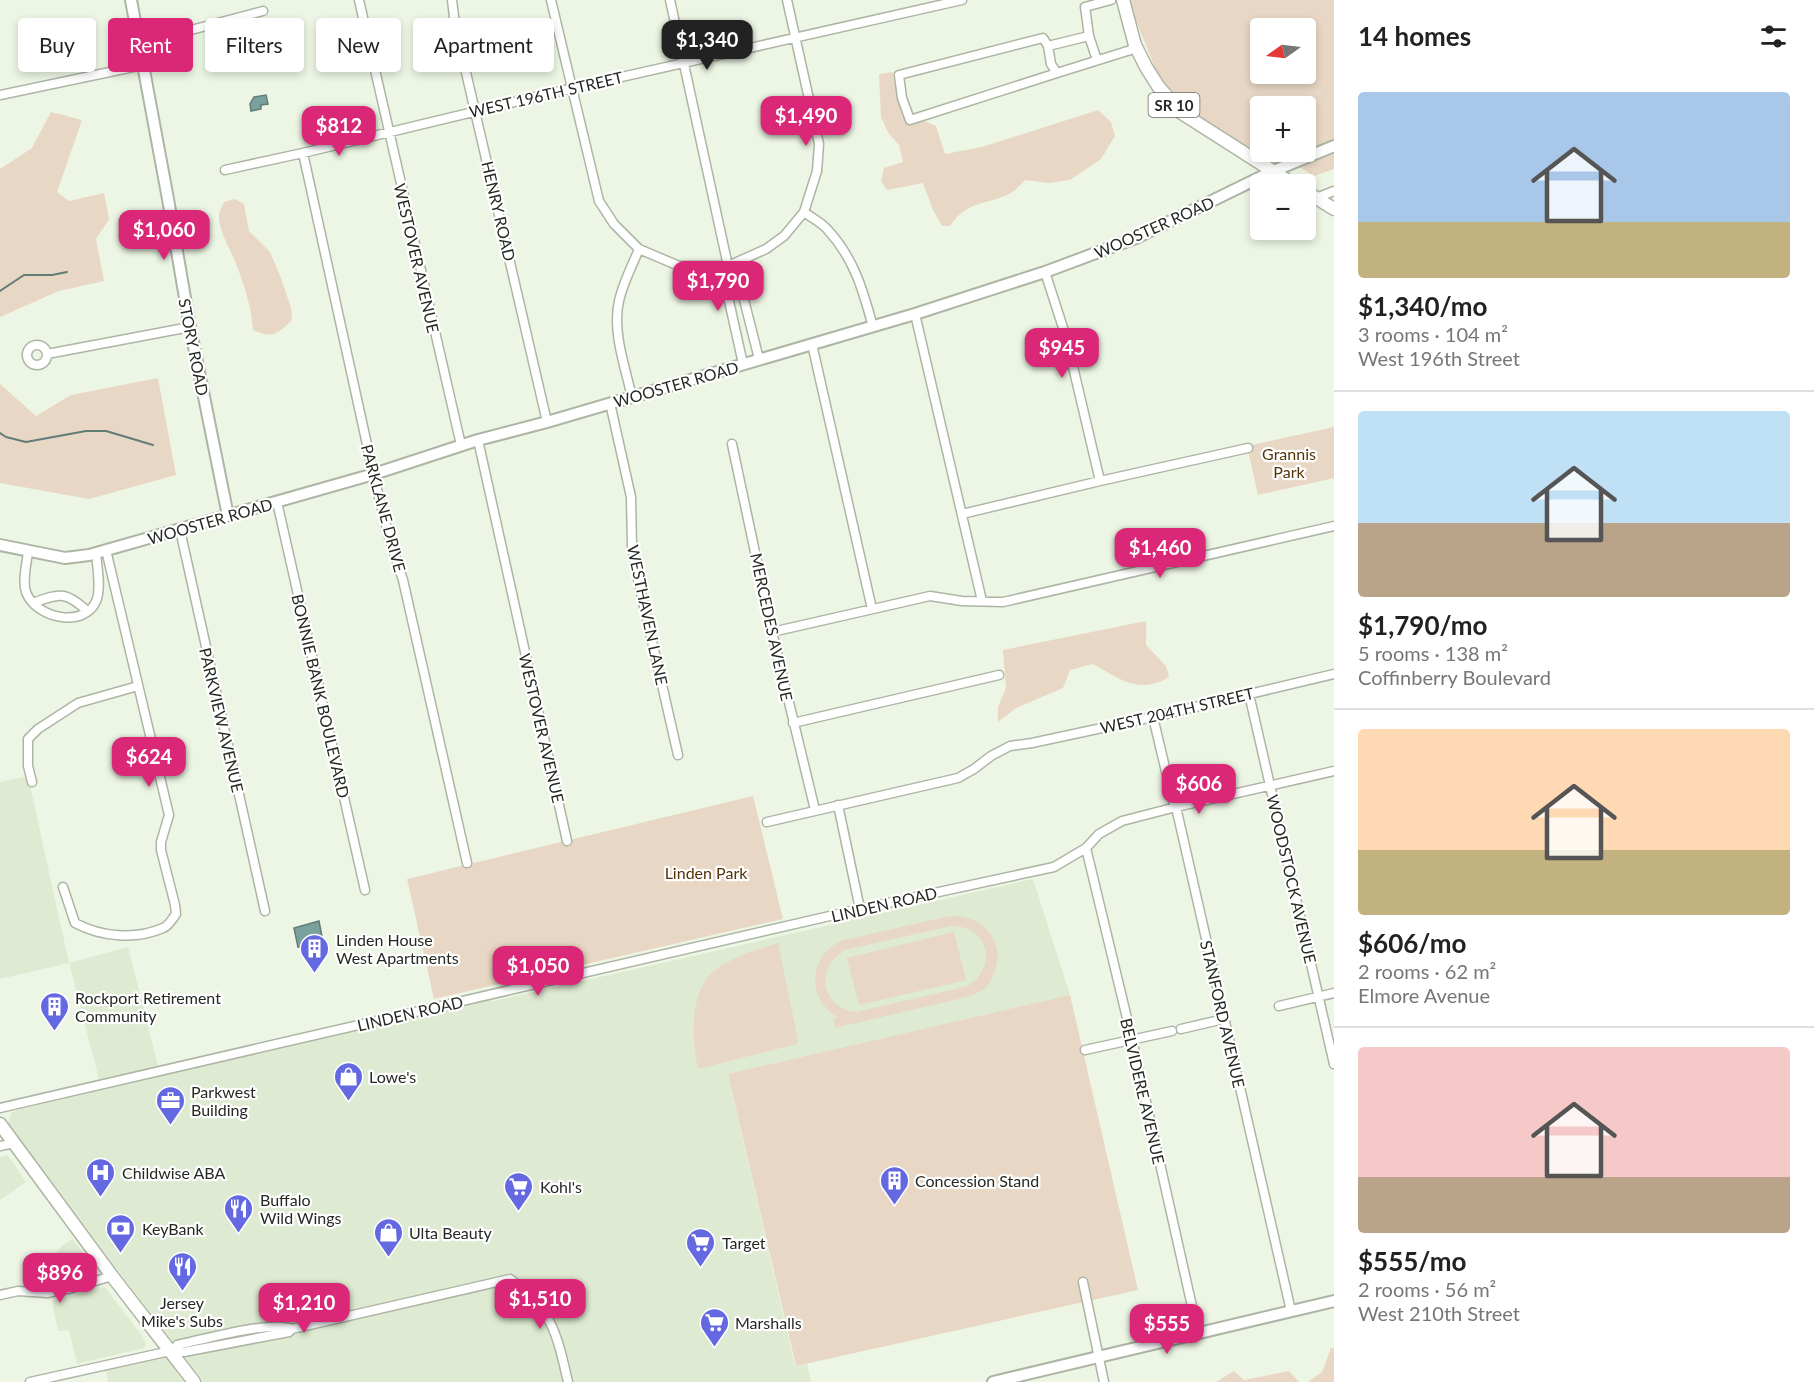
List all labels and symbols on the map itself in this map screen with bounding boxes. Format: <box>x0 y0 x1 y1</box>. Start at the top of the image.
north arrow <box>1250 18 1316 84</box>
pin: $1,340 <box>658 20 756 71</box>
street label: WEST 196TH STREET <box>467 67 625 121</box>
road number: SR 10 <box>1148 93 1200 117</box>
pin: $1,490 <box>757 96 855 147</box>
pin: $812 <box>303 106 375 157</box>
street label: HENRY ROAD <box>478 159 520 263</box>
street label: WESTOVER AVENUE <box>391 181 443 335</box>
street label: WOOSTER ROAD <box>1091 192 1217 262</box>
pin: $1,060 <box>115 210 213 261</box>
pin: $1,790 <box>669 261 767 312</box>
street label: STORY ROAD <box>175 297 213 397</box>
pin: $945 <box>1026 328 1098 379</box>
street label: WOOSTER ROAD <box>611 357 741 411</box>
street label: PARKLANE DRIVE <box>358 442 410 574</box>
park label: Grannis Park <box>1262 444 1316 481</box>
street label: WOOSTER ROAD <box>145 494 275 548</box>
pin: $1,460 <box>1111 528 1209 579</box>
street label: WESTHAVEN LANE <box>624 543 672 687</box>
street label: MERCEDES AVENUE <box>747 551 797 703</box>
street label: BONNIE BANK BOULEVARD <box>288 592 354 800</box>
street label: PARKVIEW AVENUE <box>196 646 248 794</box>
street label: WESTOVER AVENUE <box>516 651 568 805</box>
street label: WEST 204TH STREET <box>1098 683 1256 737</box>
pin: $624 <box>113 737 185 788</box>
pin: $606 <box>1163 764 1235 815</box>
street label: WOODSTOCK AVENUE <box>1263 793 1321 965</box>
park label: Linden Park <box>665 863 748 882</box>
street label: LINDEN ROAD <box>829 883 939 925</box>
place label: Linden House West Apartments <box>336 930 459 967</box>
building icon: Linden House West Apartments <box>299 932 331 974</box>
street label: STANFORD AVENUE <box>1197 938 1249 1090</box>
pin: $1,050 <box>489 946 587 997</box>
place label: Rockport Retirement Community <box>75 988 221 1025</box>
building icon: Rockport Retirement Community <box>38 990 70 1032</box>
street label: LINDEN ROAD <box>355 992 465 1034</box>
street label: BELVIDERE AVENUE <box>1117 1016 1169 1166</box>
shop icon: Lowe's <box>332 1060 364 1102</box>
place label: Lowe's <box>369 1067 416 1086</box>
place label: Parkwest Building <box>191 1082 256 1119</box>
office icon: Parkwest Building <box>154 1084 186 1126</box>
hospital icon: Childwise ABA <box>85 1156 117 1198</box>
place label: Childwise ABA <box>122 1163 226 1182</box>
building icon: Concession Stand <box>878 1164 910 1206</box>
supermarket icon: Kohl's <box>503 1170 535 1212</box>
place label: Concession Stand <box>915 1171 1039 1190</box>
place label: Kohl's <box>540 1177 582 1196</box>
place label: Buffalo Wild Wings <box>260 1190 342 1227</box>
restaurant icon: Buffalo Wild Wings <box>223 1192 255 1234</box>
bank icon: KeyBank <box>105 1212 137 1254</box>
shop icon: Ulta Beauty <box>372 1216 404 1258</box>
place label: KeyBank <box>142 1219 204 1238</box>
place label: Ulta Beauty <box>409 1223 492 1242</box>
supermarket icon: Target <box>685 1226 717 1268</box>
place label: Target <box>722 1233 766 1252</box>
restaurant icon: Jersey Mike's Subs <box>166 1250 198 1292</box>
pin: $896 <box>24 1253 96 1304</box>
pin: $1,510 <box>491 1279 589 1330</box>
pin: $1,210 <box>255 1283 353 1334</box>
place label: Jersey Mike's Subs <box>141 1293 223 1330</box>
pin: $555 <box>1131 1304 1203 1355</box>
supermarket icon: Marshalls <box>698 1306 730 1348</box>
place label: Marshalls <box>735 1313 802 1332</box>

